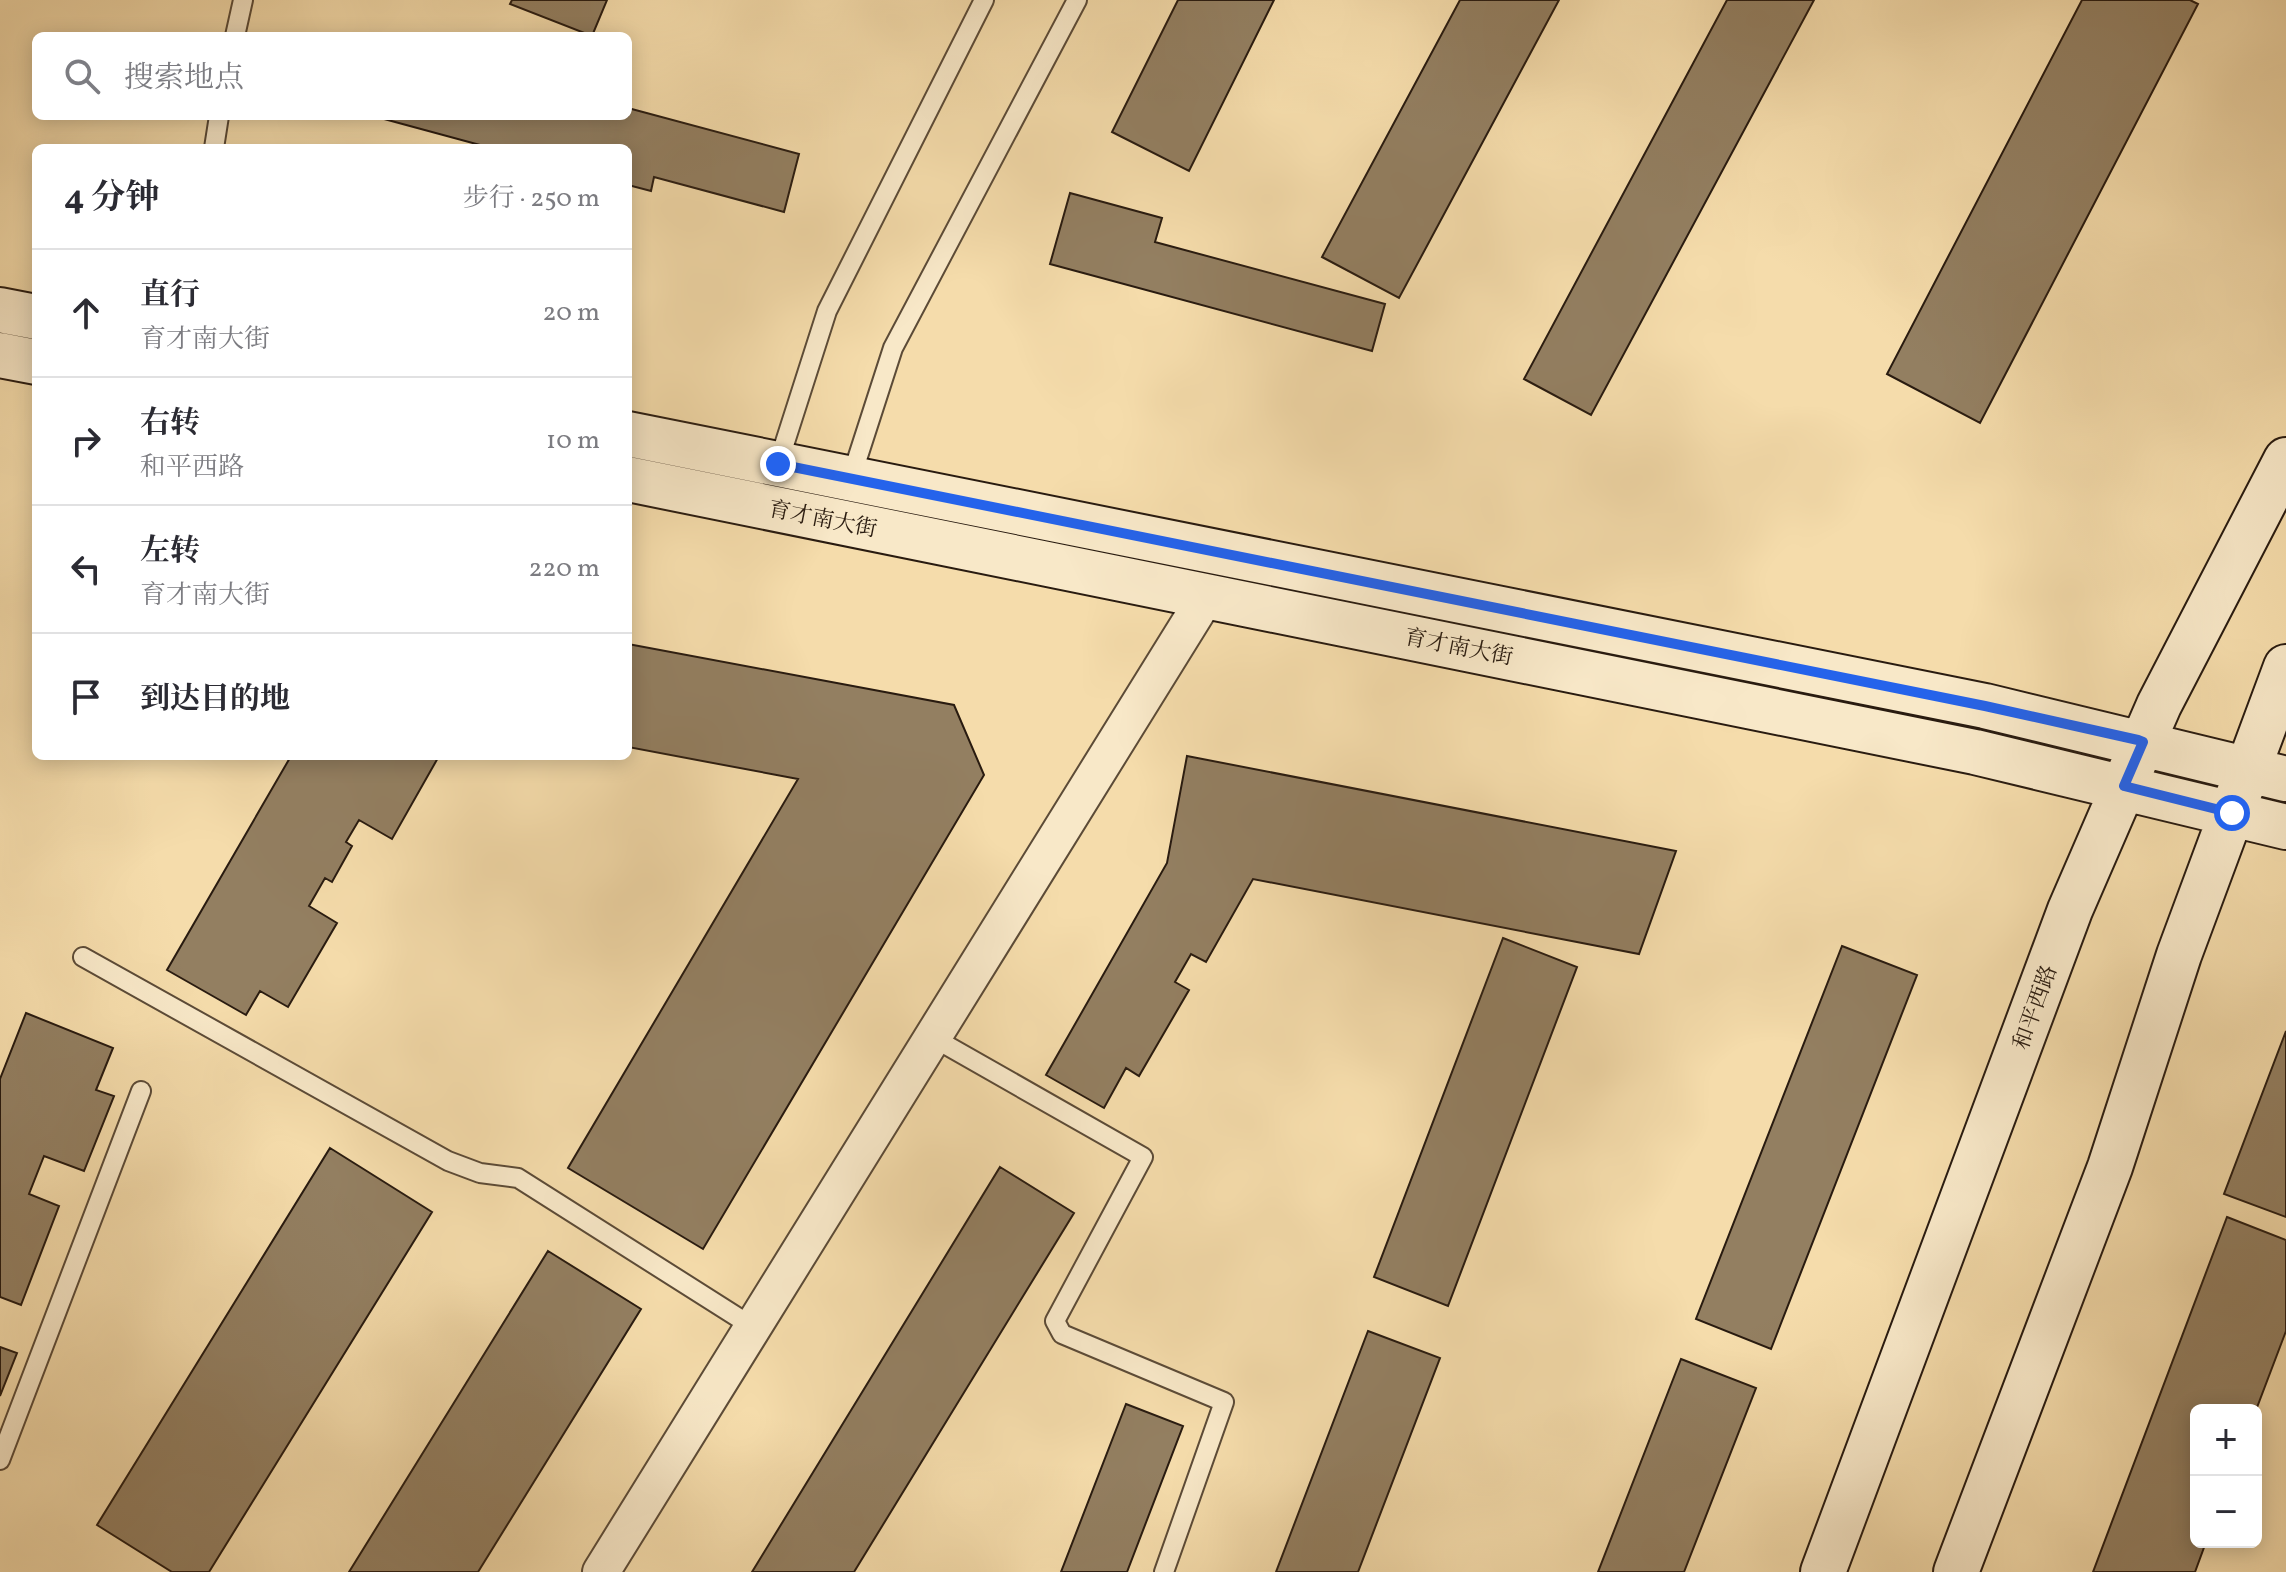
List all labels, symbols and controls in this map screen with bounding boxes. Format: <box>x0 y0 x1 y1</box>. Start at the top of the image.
search box <box>32 32 632 120</box>
icon: search <box>60 54 104 98</box>
text: 搜索地点 <box>124 58 244 100</box>
text: 4 分钟 <box>64 176 159 223</box>
text: 步行 · 250 m <box>463 181 600 217</box>
text: 直行 <box>140 275 200 317</box>
icon: ahead <box>64 291 108 335</box>
text: 20 m <box>542 295 600 331</box>
text: 育才南大街 <box>140 322 270 358</box>
text: 右转 <box>140 403 200 445</box>
icon: right <box>64 419 108 463</box>
text: 10 m <box>546 423 600 459</box>
route end <box>760 446 796 482</box>
text: 和平西路 <box>140 450 244 486</box>
street label: 育才南大街 <box>766 495 879 546</box>
text: 左转 <box>140 531 200 573</box>
icon: left <box>64 547 108 591</box>
text: 220 m <box>528 551 600 587</box>
text: 育才南大街 <box>140 578 270 614</box>
street label: 育才南大街 <box>1402 623 1515 674</box>
icon: arrive <box>64 675 108 719</box>
text: 到达目的地 <box>140 679 290 721</box>
route start <box>2214 795 2250 831</box>
street label: 和平西路 <box>2007 961 2066 1055</box>
map controls <box>2190 1404 2262 1548</box>
button: + <box>2190 1404 2262 1476</box>
button: − <box>2190 1476 2262 1548</box>

